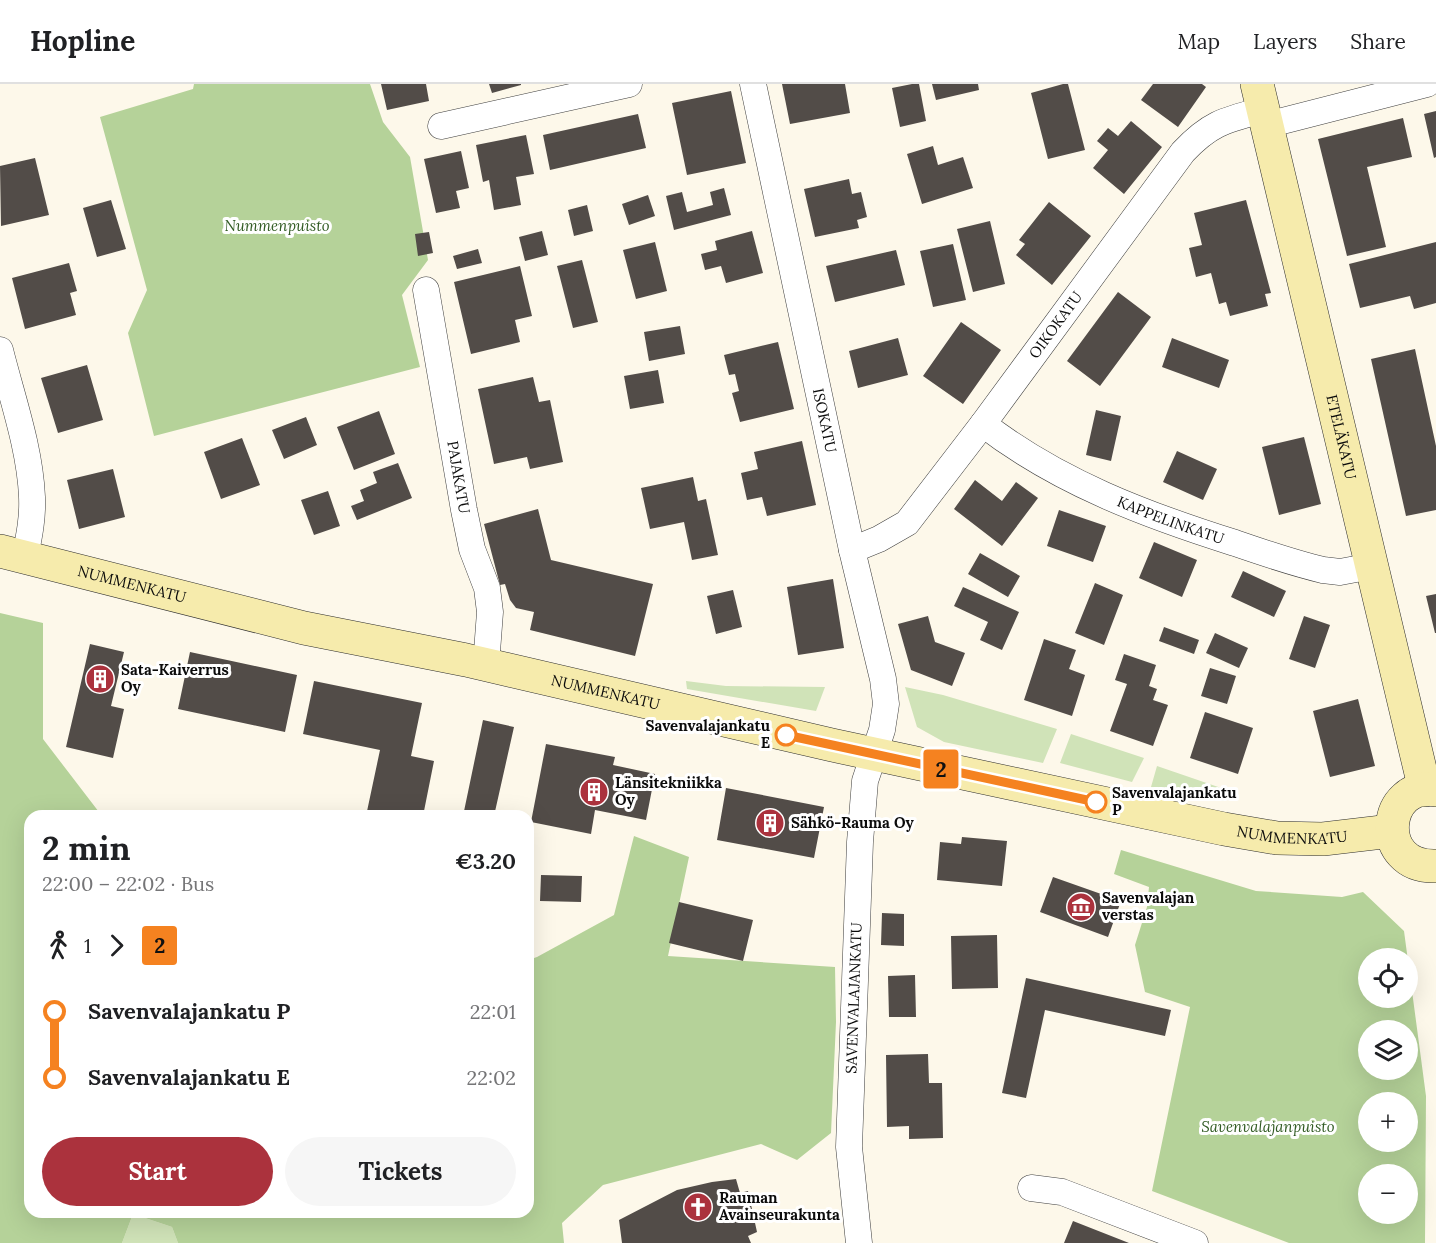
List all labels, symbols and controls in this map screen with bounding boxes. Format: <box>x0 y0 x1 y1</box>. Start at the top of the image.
text: Hopline <box>30 23 135 59</box>
text: Map <box>1177 28 1220 55</box>
text: Layers <box>1253 28 1317 55</box>
text: Share <box>1350 28 1406 55</box>
park label: Nummenpuisto <box>224 216 330 235</box>
street label: OIKOKATU <box>1024 287 1086 362</box>
street label: ISOKATU <box>809 386 841 454</box>
street label: ETELÄKATU <box>1322 393 1361 481</box>
street label: PAJAKATU <box>443 439 474 515</box>
street label: KAPPELINKATU <box>1115 492 1227 548</box>
street label: NUMMENKATU <box>76 561 188 607</box>
place label: Sata-Kaiverrus Oy <box>121 660 229 696</box>
building icon: Sata-Kaiverrus Oy <box>84 663 116 695</box>
street label: NUMMENKATU <box>549 670 662 714</box>
place label: Savenvalajankatu E <box>646 716 770 752</box>
marker: Savenvalajankatu E <box>775 724 797 746</box>
line badge: 2 <box>922 750 960 788</box>
text: 2 <box>935 756 947 783</box>
place label: Länsitekniikka Oy <box>615 773 722 809</box>
building icon: Länsitekniikka Oy <box>578 776 610 808</box>
place label: Savenvalajankatu P <box>1112 783 1236 819</box>
marker: Savenvalajankatu P <box>1085 791 1107 813</box>
building icon: Sähkö-Rauma Oy <box>754 807 786 839</box>
place label: Sähkö-Rauma Oy <box>791 813 914 832</box>
street label: NUMMENKATU <box>1235 821 1348 848</box>
text: 2 min <box>42 827 130 869</box>
text: €3.20 <box>455 847 516 875</box>
text: 22:00 – 22:02 · Bus <box>42 871 214 896</box>
place label: Savenvalajan verstas <box>1102 888 1195 924</box>
museum icon: Savenvalajan verstas <box>1065 891 1097 923</box>
street label: SAVENVALAJANKATU <box>841 922 866 1074</box>
icon: walk <box>42 929 75 962</box>
icon: forward <box>100 929 133 962</box>
text: 2 <box>154 932 165 959</box>
text: 1 <box>84 933 91 958</box>
map controls <box>1358 948 1418 1224</box>
button: locate <box>1358 948 1418 1008</box>
text: Savenvalajankatu P <box>88 997 290 1025</box>
text: 22:01 <box>470 999 516 1024</box>
button: layers <box>1358 1020 1418 1080</box>
text: Savenvalajankatu E <box>88 1063 290 1091</box>
text: 22:02 <box>467 1065 516 1090</box>
button: + <box>1358 1092 1418 1152</box>
park label: Savenvalajanpuisto <box>1201 1117 1335 1136</box>
button: Start <box>42 1137 273 1206</box>
button: Tickets <box>285 1137 516 1206</box>
button: − <box>1358 1164 1418 1224</box>
place label: Rauman Avainseurakunta <box>719 1188 840 1224</box>
church icon: Rauman Avainseurakunta <box>682 1191 714 1223</box>

